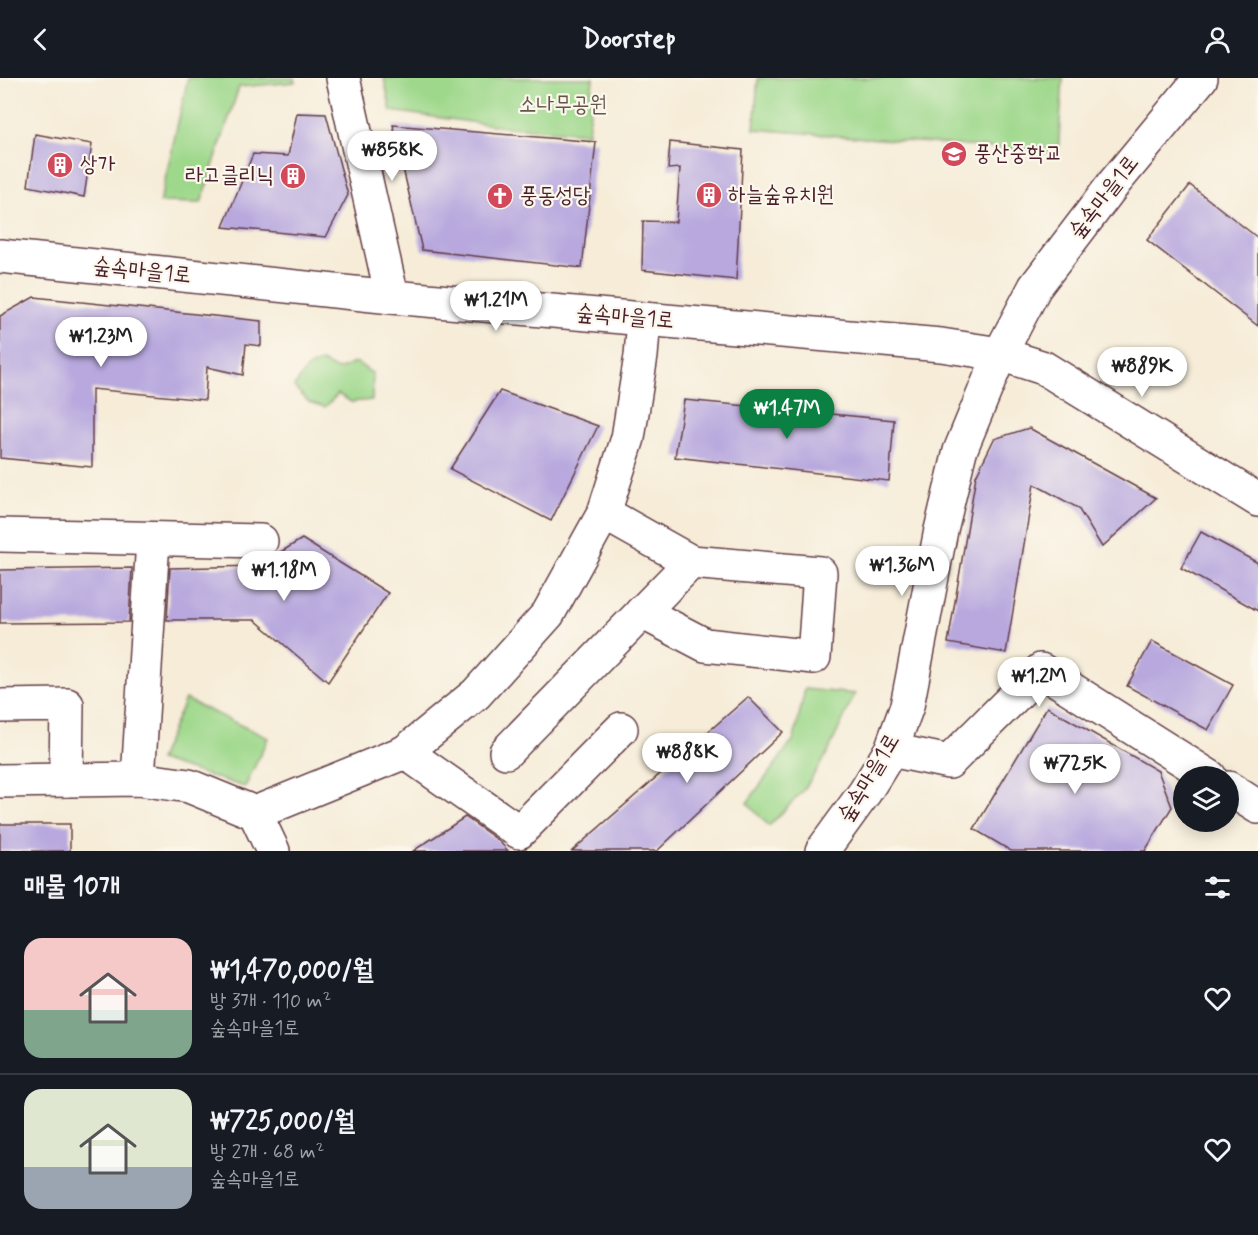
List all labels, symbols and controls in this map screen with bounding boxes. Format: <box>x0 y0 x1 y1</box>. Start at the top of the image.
text: Doorstep <box>582 22 676 57</box>
icon: back <box>24 23 57 56</box>
icon: person <box>1201 23 1234 56</box>
park label: 소나무공원 <box>519 91 607 119</box>
pin: ₩858K <box>350 131 434 182</box>
text: ₩858K <box>361 137 423 164</box>
school or university icon: 풍산중학교 <box>939 139 969 169</box>
place label: 풍산중학교 <box>974 140 1063 168</box>
building icon: 상가 <box>45 150 75 180</box>
street label: 숲속마을1로 <box>1063 150 1145 244</box>
place label: 상가 <box>80 151 116 179</box>
building icon: 라고클리닉 <box>278 161 308 191</box>
place label: 라고클리닉 <box>185 162 274 190</box>
building icon: 하늘숲유치원 <box>694 180 724 210</box>
church icon: 풍동성당 <box>485 181 515 211</box>
place label: 하늘숲유치원 <box>728 181 834 209</box>
place label: 풍동성당 <box>520 182 591 210</box>
street label: 숲속마을1로 <box>92 252 192 290</box>
pin: ₩1.21M <box>447 281 545 332</box>
text: ₩1.21M <box>464 287 528 314</box>
street label: 숲속마을1로 <box>575 299 675 335</box>
pin: ₩1.23M <box>52 317 150 368</box>
text: ₩1.23M <box>69 323 133 350</box>
pin: ₩889K <box>1100 347 1184 398</box>
text: ₩889K <box>1111 353 1173 380</box>
pin: ₩1.47M <box>738 389 836 440</box>
text: ₩1.47M <box>753 395 821 422</box>
pin: ₩1.36M <box>853 546 951 597</box>
pin: ₩1.18M <box>235 551 333 602</box>
text: ₩1.36M <box>869 552 935 579</box>
text: ₩1.18M <box>251 557 317 584</box>
pin: ₩1.2M <box>997 657 1081 708</box>
text: ₩1.2M <box>1011 663 1067 690</box>
street label: 숲속마을1로 <box>832 729 906 827</box>
pin: ₩888K <box>645 733 729 784</box>
text: ₩888K <box>656 739 718 766</box>
pin: ₩725K <box>1033 744 1117 795</box>
text: ₩725K <box>1044 750 1106 777</box>
map controls <box>1173 766 1239 832</box>
button: layers <box>1173 766 1239 832</box>
text: 매물 10개 <box>24 870 120 904</box>
icon: filters <box>1201 871 1234 904</box>
text: ₩1,470,000/월 <box>210 954 374 988</box>
icon: home <box>72 962 144 1034</box>
icon: heart <box>1201 982 1234 1015</box>
text: 방 3개 · 110 m² <box>210 988 331 1015</box>
text: 숲속마을1로 <box>210 1015 299 1042</box>
text: ₩725,000/월 <box>210 1105 355 1139</box>
icon: home <box>72 1113 144 1185</box>
icon: heart <box>1201 1133 1234 1166</box>
text: 방 2개 · 68 m² <box>210 1139 324 1166</box>
text: 숲속마을1로 <box>210 1166 299 1193</box>

